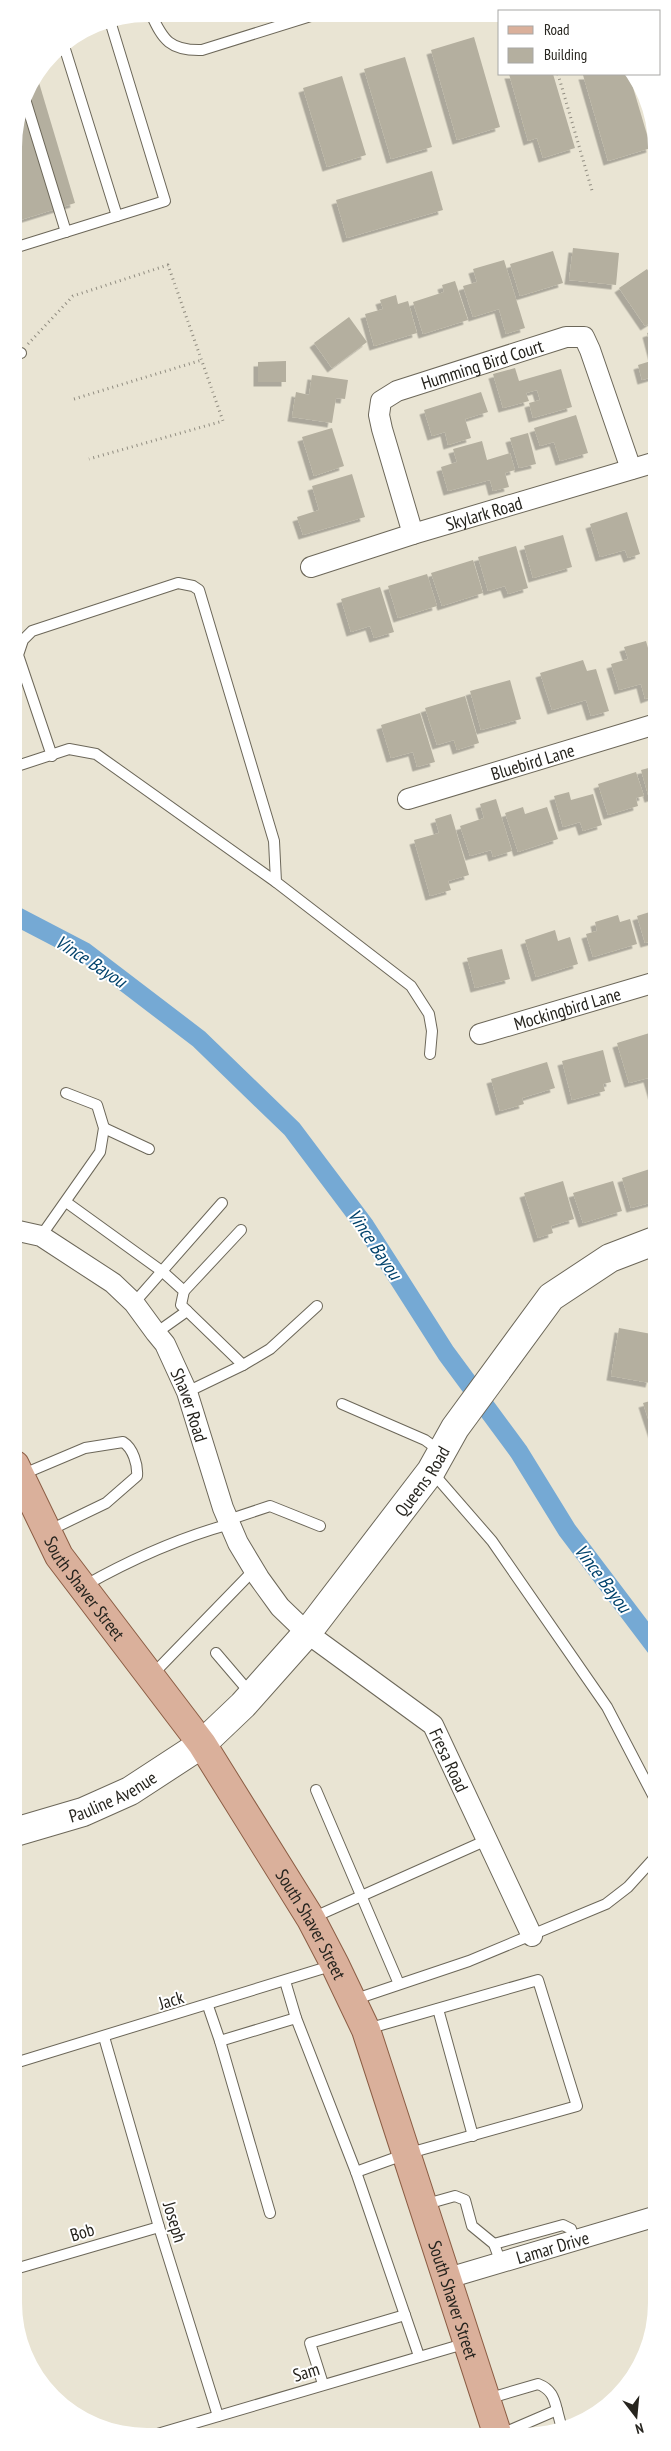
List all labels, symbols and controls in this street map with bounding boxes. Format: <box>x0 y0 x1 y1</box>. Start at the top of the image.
legend <box>498 10 661 75</box>
text: Road <box>544 20 570 39</box>
text: Building <box>544 45 587 64</box>
street label: Humming Bird Court <box>418 334 546 394</box>
street label: Skylark Road <box>443 491 525 535</box>
street label: Bluebird Lane <box>488 738 577 785</box>
water label: Vince Bayou <box>51 929 132 994</box>
street label: Mockingbird Lane <box>511 982 623 1035</box>
water label: Vince Bayou <box>343 1204 408 1285</box>
street label: Shaver Road <box>166 1364 213 1445</box>
street label: Queens Road <box>389 1442 454 1521</box>
street label: South Shaver Street <box>40 1532 130 1645</box>
water label: Vince Bayou <box>569 1539 638 1618</box>
street label: Fresa Road <box>425 1724 474 1795</box>
street label: Pauline Avenue <box>66 1765 161 1827</box>
street label: South Shaver Street <box>271 1864 352 1983</box>
street label: Jack <box>155 1985 186 2015</box>
street label: Joseph <box>158 2198 192 2245</box>
street label: Bob <box>67 2217 97 2247</box>
street label: Lamar Drive <box>513 2225 592 2269</box>
street label: South Shaver Street <box>424 2238 484 2362</box>
street label: Sam <box>290 2357 322 2387</box>
north arrow <box>611 2391 661 2441</box>
text: N <box>633 2419 646 2438</box>

